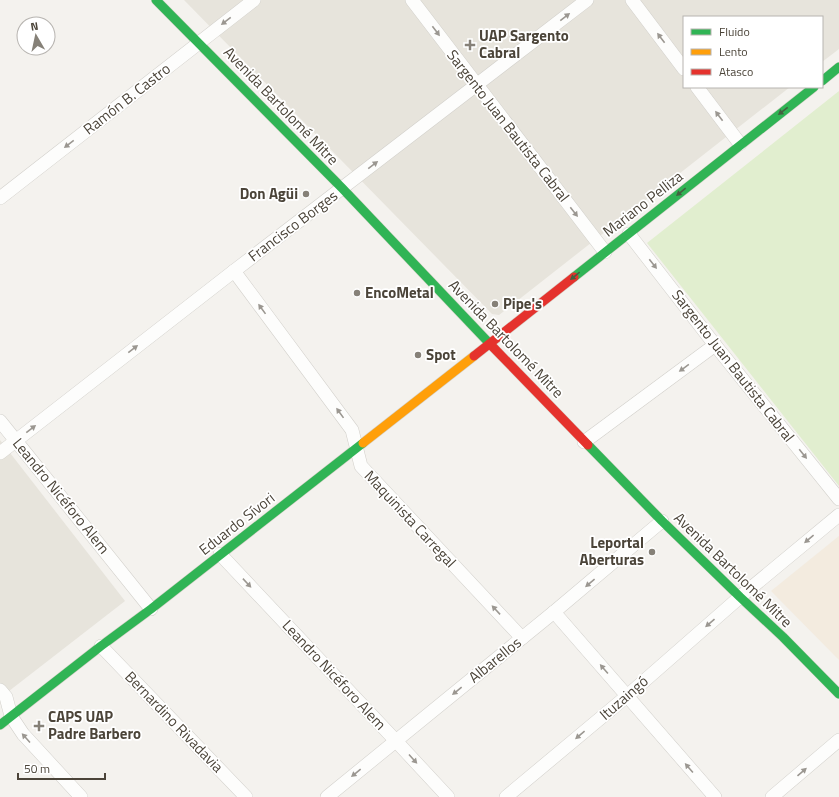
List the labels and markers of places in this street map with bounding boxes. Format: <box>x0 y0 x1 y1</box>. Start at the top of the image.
place label: UAP Sargento Cabral <box>479 24 569 64</box>
marker: UAP Sargento Cabral <box>464 39 476 51</box>
place label: Don Agüi <box>240 182 298 205</box>
marker: Don Agüi <box>301 189 311 199</box>
place label: EncoMetal <box>365 281 434 304</box>
marker: EncoMetal <box>352 288 362 298</box>
place label: Pipe's <box>503 292 542 315</box>
marker: Pipe's <box>490 299 500 309</box>
place label: Spot <box>426 343 456 366</box>
marker: Spot <box>413 350 423 360</box>
place label: Leportal Aberturas <box>579 531 644 571</box>
marker: Leportal Aberturas <box>647 547 657 557</box>
place label: CAPS UAP Padre Barbero <box>48 705 141 745</box>
marker: CAPS UAP Padre Barbero <box>33 720 45 732</box>

